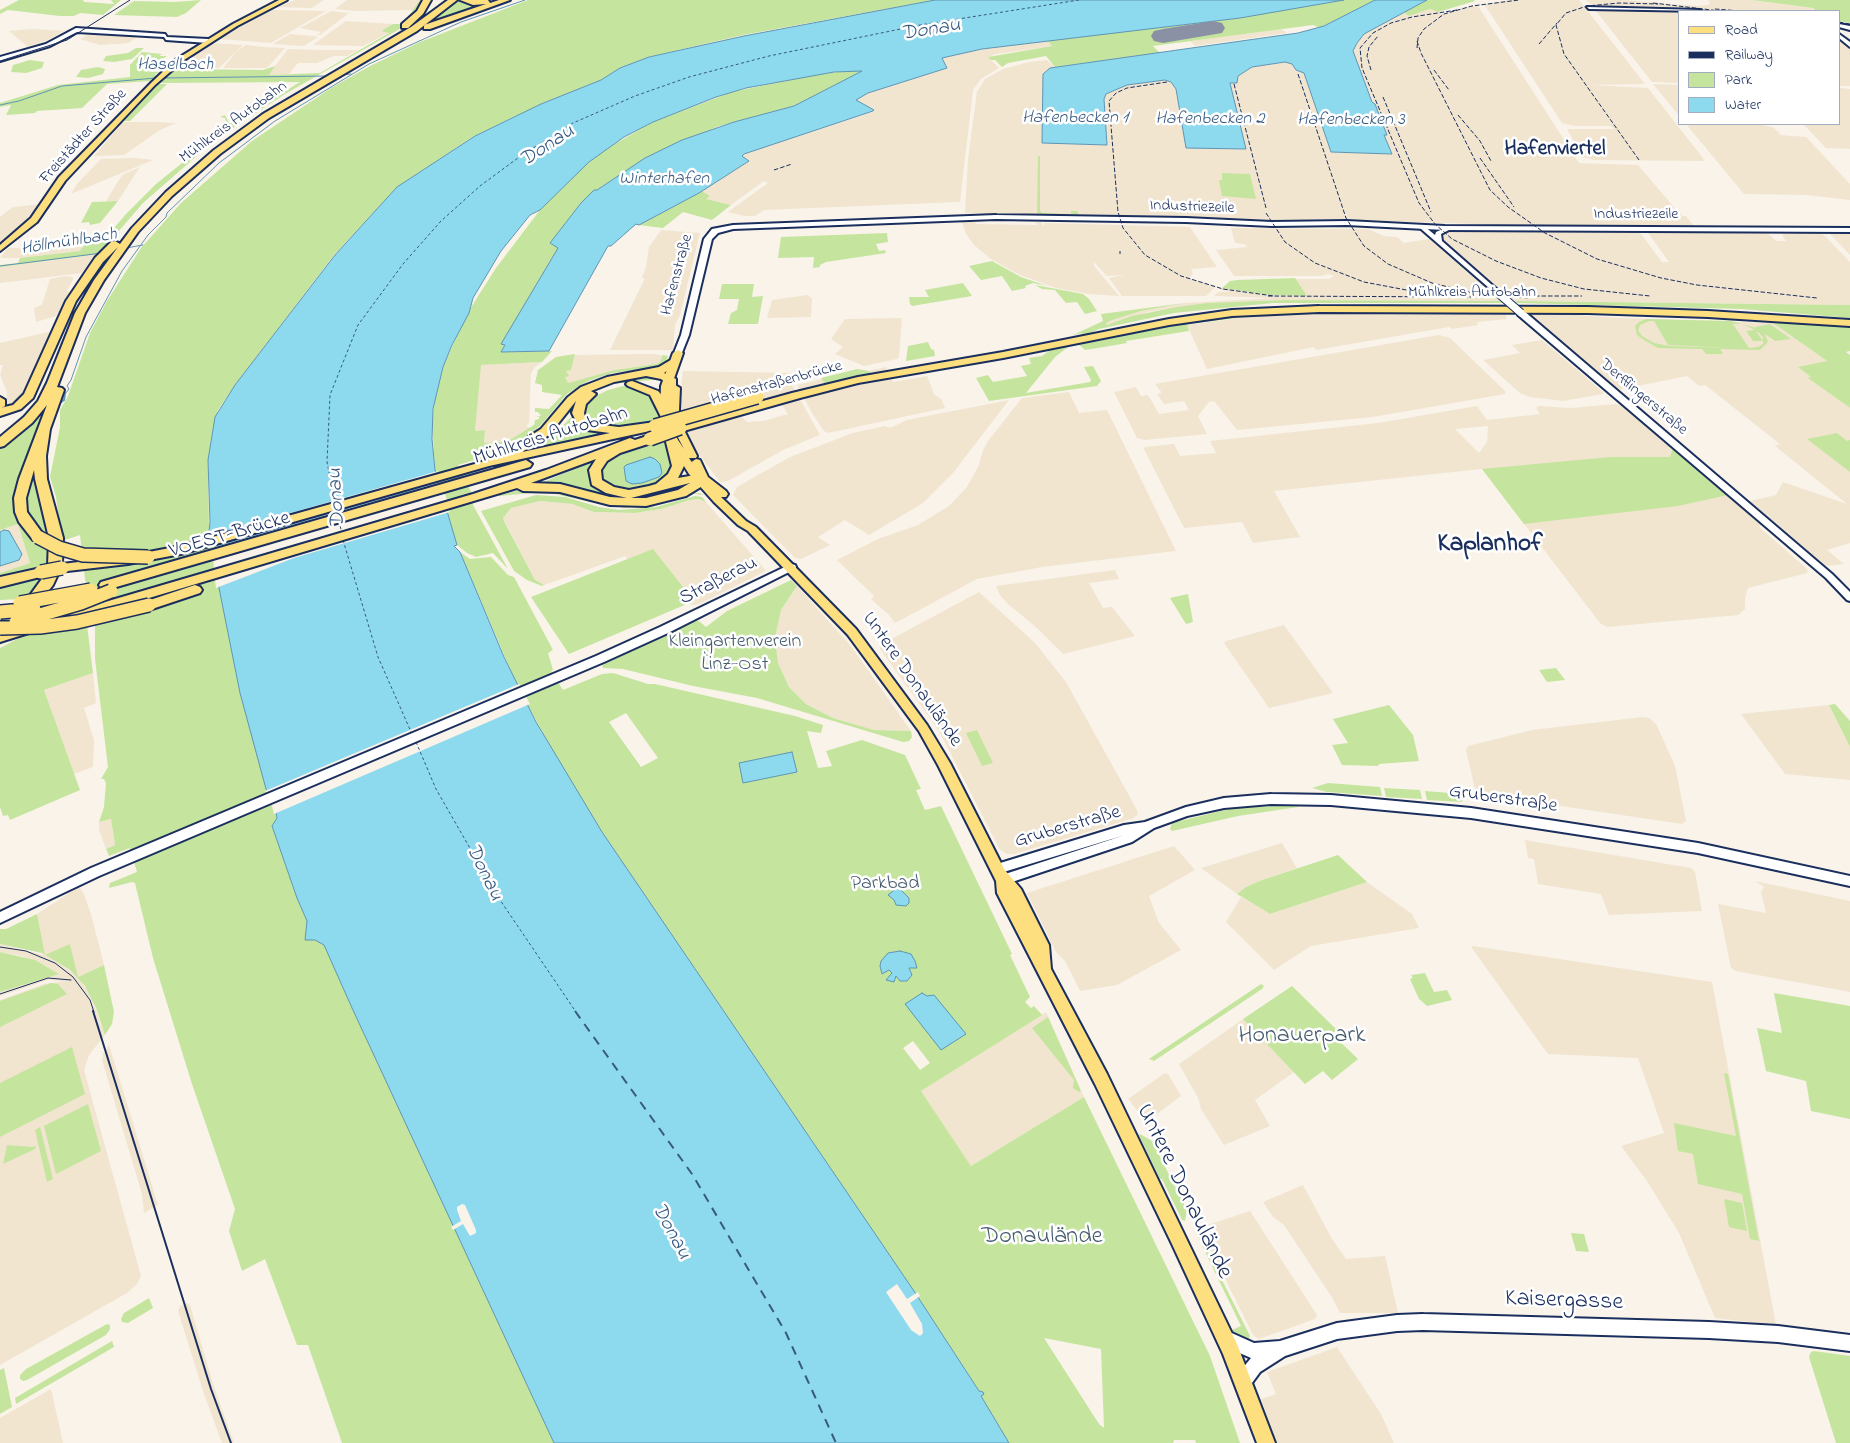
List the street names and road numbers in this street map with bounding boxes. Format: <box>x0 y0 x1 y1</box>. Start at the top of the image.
street label: Mühlkreis Autobahn <box>177 78 291 168</box>
street label: Freistädter Straße <box>36 86 132 188</box>
street label: Industriezeile <box>1149 197 1235 219</box>
street label: Industriezeile <box>1594 205 1678 225</box>
street label: Hafenstraße <box>658 232 698 318</box>
street label: Mühlkreis Autobahn <box>1408 283 1536 303</box>
street label: Derfflingerstraße <box>1595 356 1691 440</box>
street label: Hafenstraßenbrücke <box>709 357 845 411</box>
street label: Mühlkreis Autobahn <box>471 402 631 472</box>
street label: VOEST-Brücke <box>167 507 293 565</box>
street label: Straßerau <box>676 552 762 612</box>
street label: Untere Donaulände <box>856 608 966 752</box>
street label: Gruberstraße <box>1447 781 1559 819</box>
street label: Gruberstraße <box>1012 801 1124 855</box>
street label: Untere Donaulände <box>1128 1100 1238 1284</box>
street label: Kaisergasse <box>1504 1286 1624 1318</box>

